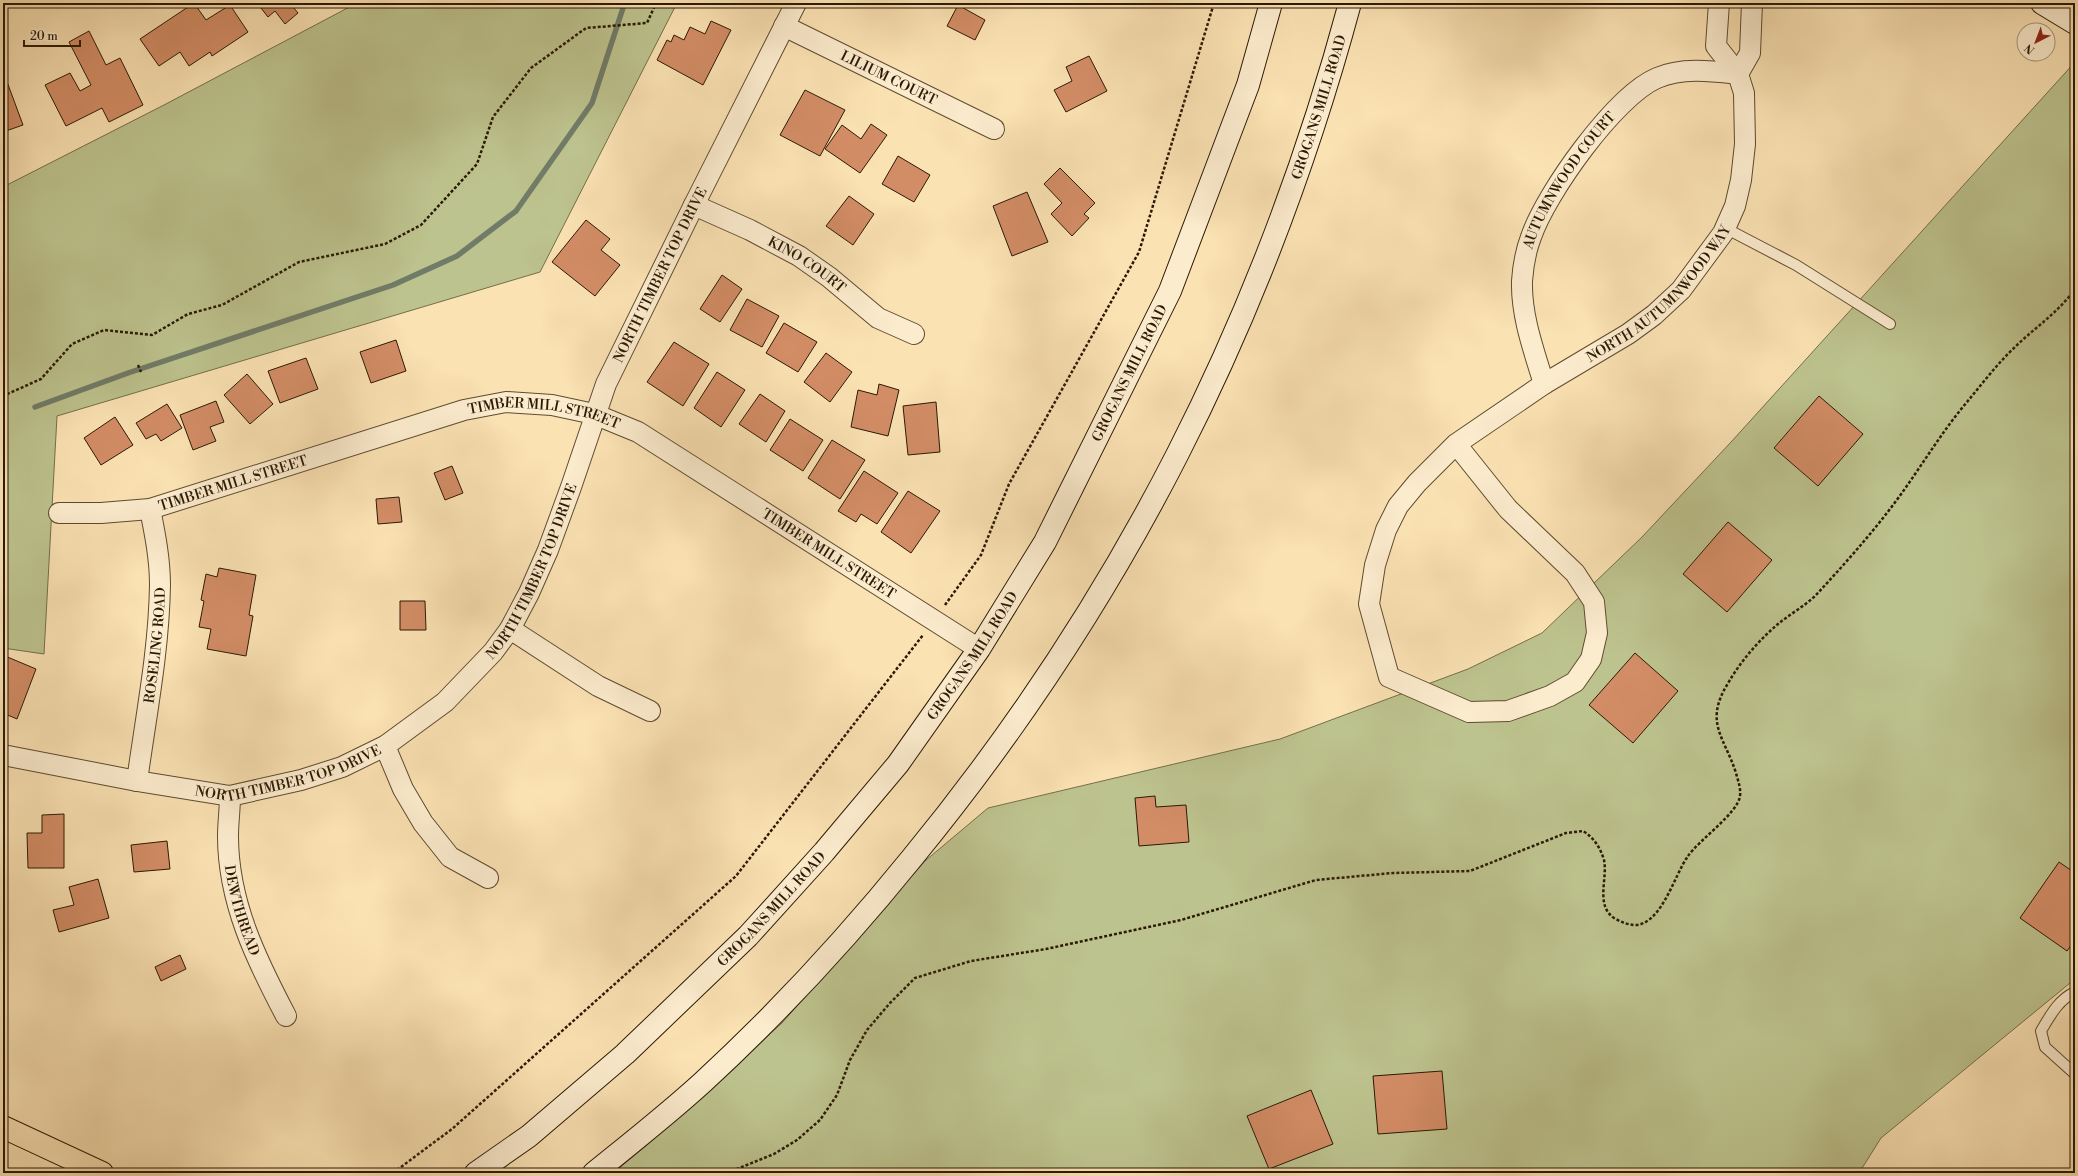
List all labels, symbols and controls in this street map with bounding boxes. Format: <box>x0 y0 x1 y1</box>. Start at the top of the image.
scale bar <box>24 22 80 48</box>
north arrow <box>2016 22 2056 62</box>
text: 20 m <box>30 29 58 44</box>
street label: GROGANS MILL ROAD <box>1288 33 1351 182</box>
text: N <box>2022 40 2038 57</box>
street label: LILIUM COURT <box>837 47 940 110</box>
street label: AUTUMNWOOD COURT <box>1519 108 1620 252</box>
street label: NORTH TIMBER TOP DRIVE <box>610 184 711 366</box>
street label: NORTH AUTUMNWOOD WAY <box>1583 222 1736 367</box>
street label: KINO COURT <box>764 233 849 297</box>
street label: GROGANS MILL ROAD <box>1088 302 1172 445</box>
street label: TIMBER MILL STREET <box>466 394 623 434</box>
street label: TIMBER MILL STREET <box>156 452 310 516</box>
street label: NORTH TIMBER TOP DRIVE <box>483 481 582 664</box>
street label: TIMBER MILL STREET <box>758 505 899 604</box>
street label: ROSELING ROAD <box>141 587 170 705</box>
street label: GROGANS MILL ROAD <box>924 588 1022 724</box>
street label: NORTH TIMBER TOP DRIVE <box>193 741 384 807</box>
street label: GROGANS MILL ROAD <box>714 848 830 971</box>
street label: DEWTHREAD <box>220 864 263 959</box>

